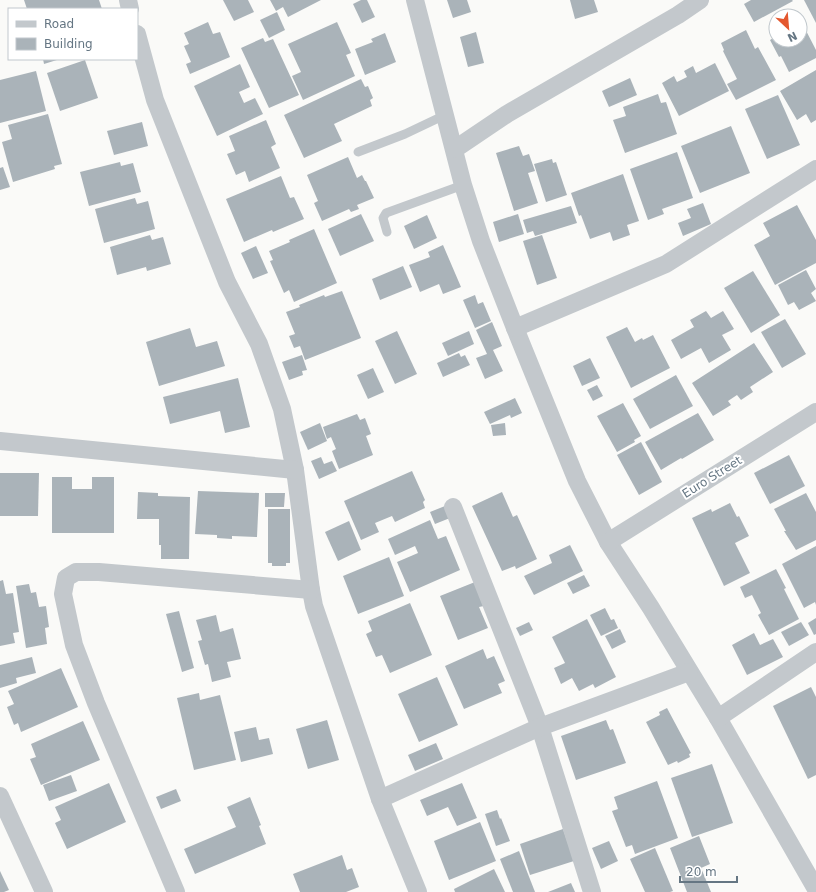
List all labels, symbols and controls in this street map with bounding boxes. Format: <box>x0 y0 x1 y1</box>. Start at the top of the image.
legend <box>8 8 138 60</box>
north arrow <box>768 8 808 48</box>
text: Road <box>44 17 74 31</box>
text: N <box>785 29 799 44</box>
text: Building <box>44 37 93 51</box>
street label: Euro Street <box>680 453 745 501</box>
scale bar <box>680 858 737 884</box>
text: 20 m <box>686 865 717 879</box>

